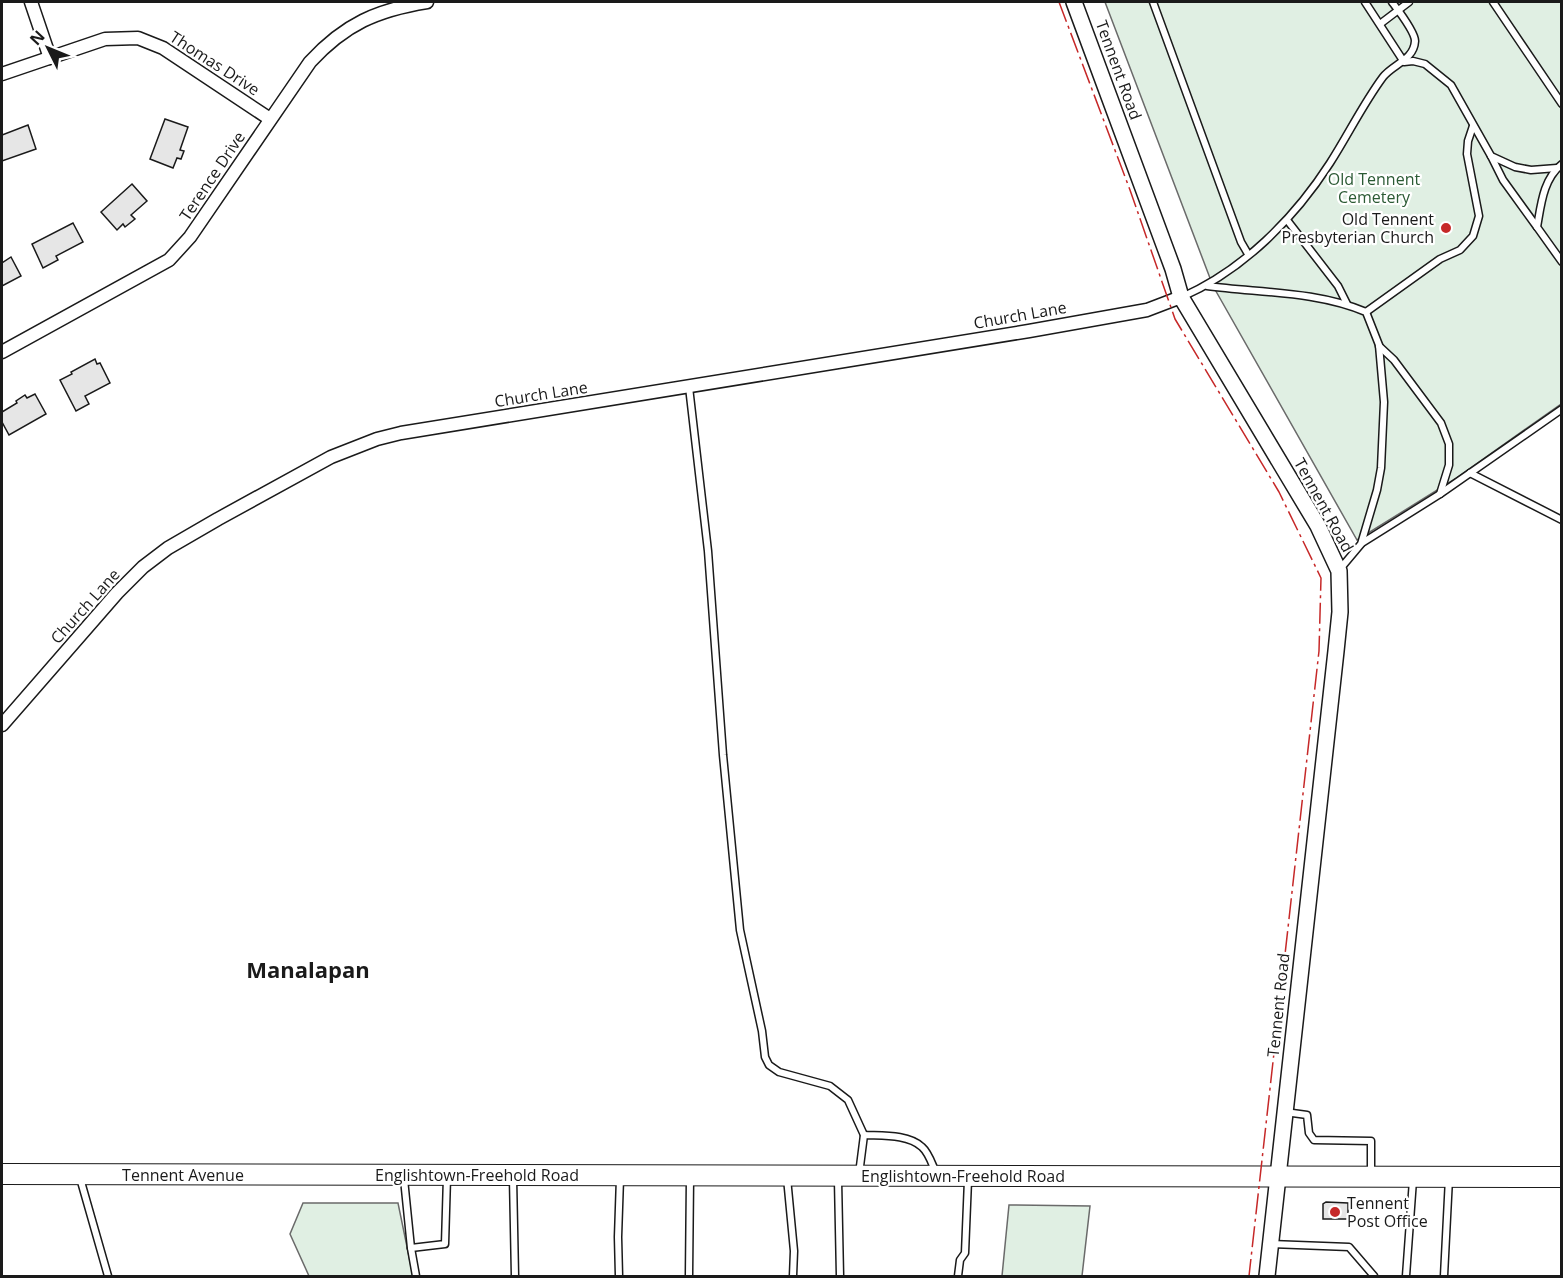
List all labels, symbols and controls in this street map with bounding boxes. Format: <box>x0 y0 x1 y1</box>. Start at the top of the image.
street label: Tennent Road <box>1091 17 1147 123</box>
north arrow <box>18 18 78 78</box>
text: N <box>25 26 50 50</box>
street label: Thomas Drive <box>166 26 264 100</box>
street label: Terence Drive <box>174 127 250 225</box>
park label: Old Tennent Cemetery <box>1328 168 1420 208</box>
place label: Old Tennent Presbyterian Church <box>1282 208 1434 248</box>
marker: Old Tennent Presbyterian Church <box>1439 221 1453 235</box>
street label: Church Lane <box>972 296 1068 334</box>
street label: Church Lane <box>493 376 589 412</box>
street label: Tennent Road <box>1289 454 1359 556</box>
street label: Church Lane <box>45 564 125 648</box>
street label: Tennent Road <box>1262 952 1294 1058</box>
district label: Manalapan <box>246 954 370 984</box>
street label: Tennent Avenue <box>122 1164 244 1186</box>
street label: Englishtown-Freehold Road <box>375 1164 579 1186</box>
street label: Englishtown-Freehold Road <box>861 1165 1065 1187</box>
place label: Tennent Post Office <box>1347 1192 1428 1232</box>
marker: Tennent Post Office <box>1328 1205 1342 1219</box>

